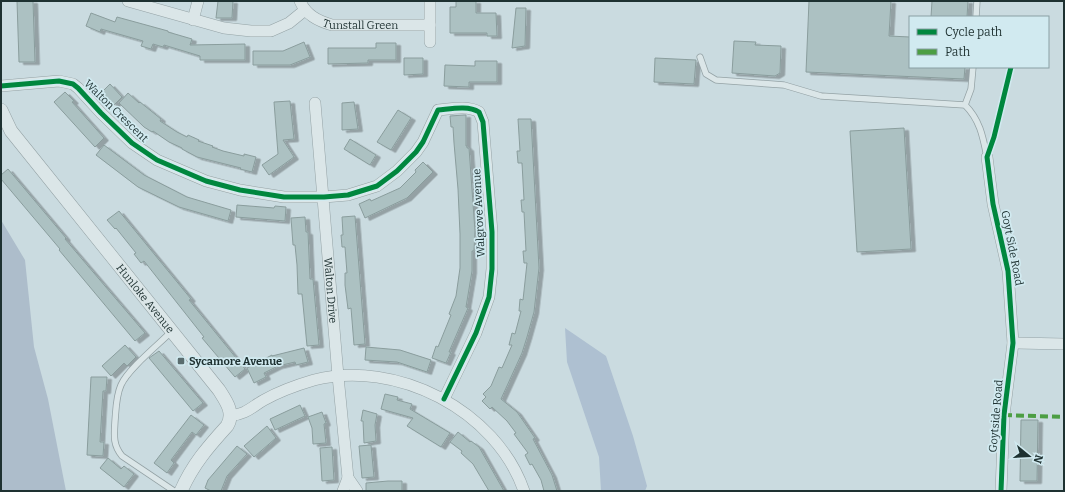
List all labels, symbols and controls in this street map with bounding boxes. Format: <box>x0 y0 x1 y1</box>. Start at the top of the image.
street label: Tunstall Green <box>321 16 398 32</box>
legend <box>909 16 1049 68</box>
text: Cycle path <box>945 25 1003 39</box>
text: Path <box>945 45 971 59</box>
street label: Walton Crescent <box>81 77 151 145</box>
street label: Walgrove Avenue <box>470 168 488 258</box>
street label: Goyt Side Road <box>998 209 1026 287</box>
street label: Walton Drive <box>322 257 340 324</box>
street label: Hunloke Avenue <box>114 261 177 336</box>
place label: Sycamore Avenue <box>189 355 282 368</box>
marker: Sycamore Avenue <box>176 356 186 366</box>
street label: Goytside Road <box>986 379 1006 453</box>
north arrow <box>1009 436 1049 476</box>
text: N <box>1030 453 1046 465</box>

